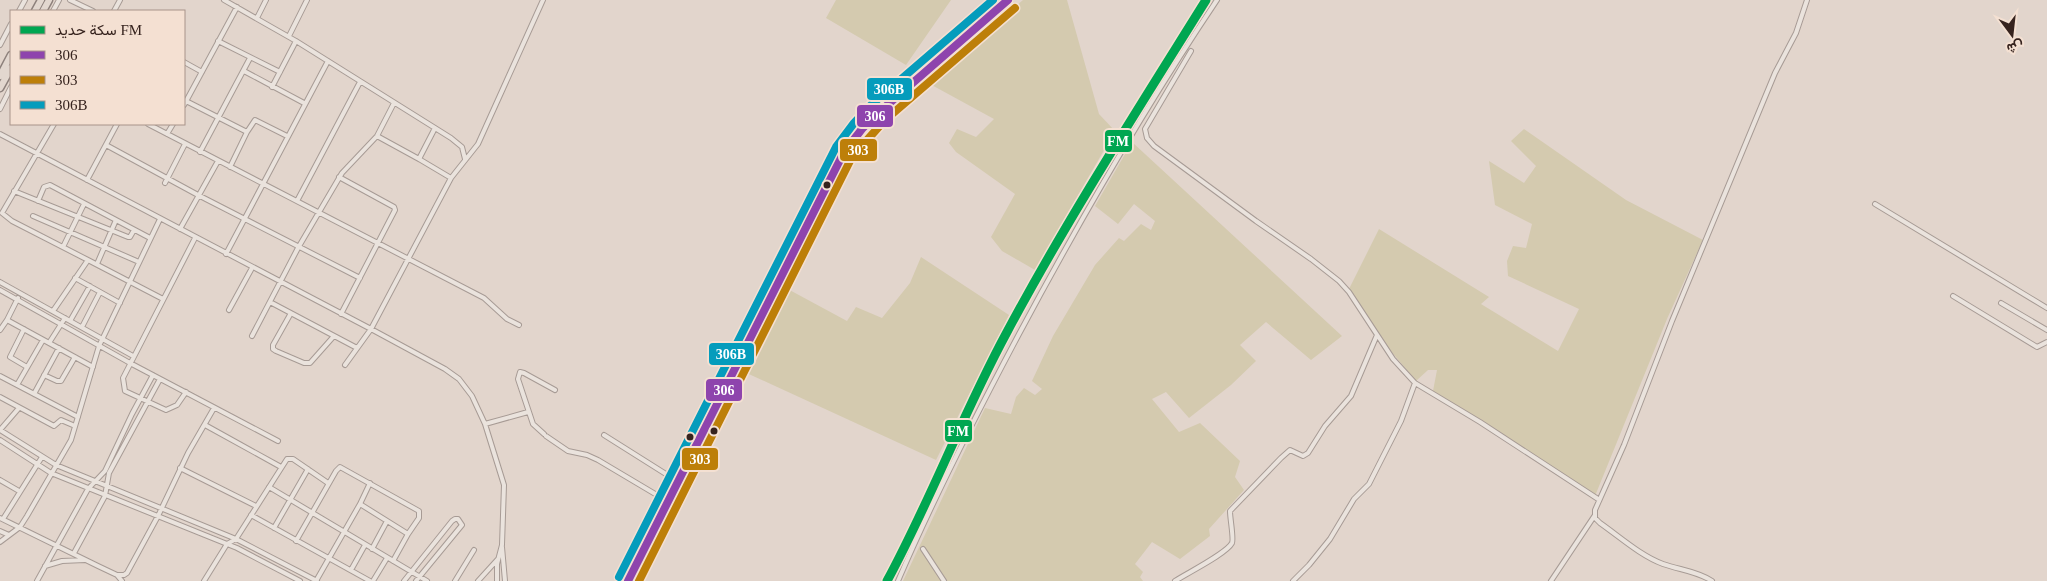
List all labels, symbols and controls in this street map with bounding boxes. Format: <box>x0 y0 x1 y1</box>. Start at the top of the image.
legend <box>10 10 185 125</box>
north arrow <box>1987 10 2037 60</box>
text: سكة حديد FM <box>55 22 142 39</box>
text: ش <box>2005 37 2025 57</box>
text: 306 <box>55 47 78 63</box>
text: 303 <box>55 72 78 88</box>
line badge: 306B <box>866 77 913 101</box>
text: 306B <box>874 82 904 97</box>
text: 306B <box>55 97 88 113</box>
line badge: 306 <box>856 104 894 128</box>
text: 306 <box>865 109 886 124</box>
line badge: FM <box>1104 129 1133 153</box>
text: FM <box>1107 134 1129 149</box>
line badge: 303 <box>839 138 878 162</box>
text: 303 <box>848 143 869 158</box>
unlabelled marker <box>822 180 832 190</box>
line badge: 306B <box>708 342 755 366</box>
text: 306B <box>716 347 746 362</box>
line badge: 306 <box>705 378 743 402</box>
text: 306 <box>714 383 735 398</box>
line badge: FM <box>944 419 973 443</box>
text: FM <box>947 424 969 439</box>
unlabelled marker <box>709 426 719 436</box>
unlabelled marker <box>685 432 695 442</box>
line badge: 303 <box>681 447 719 471</box>
text: 303 <box>690 452 711 467</box>

